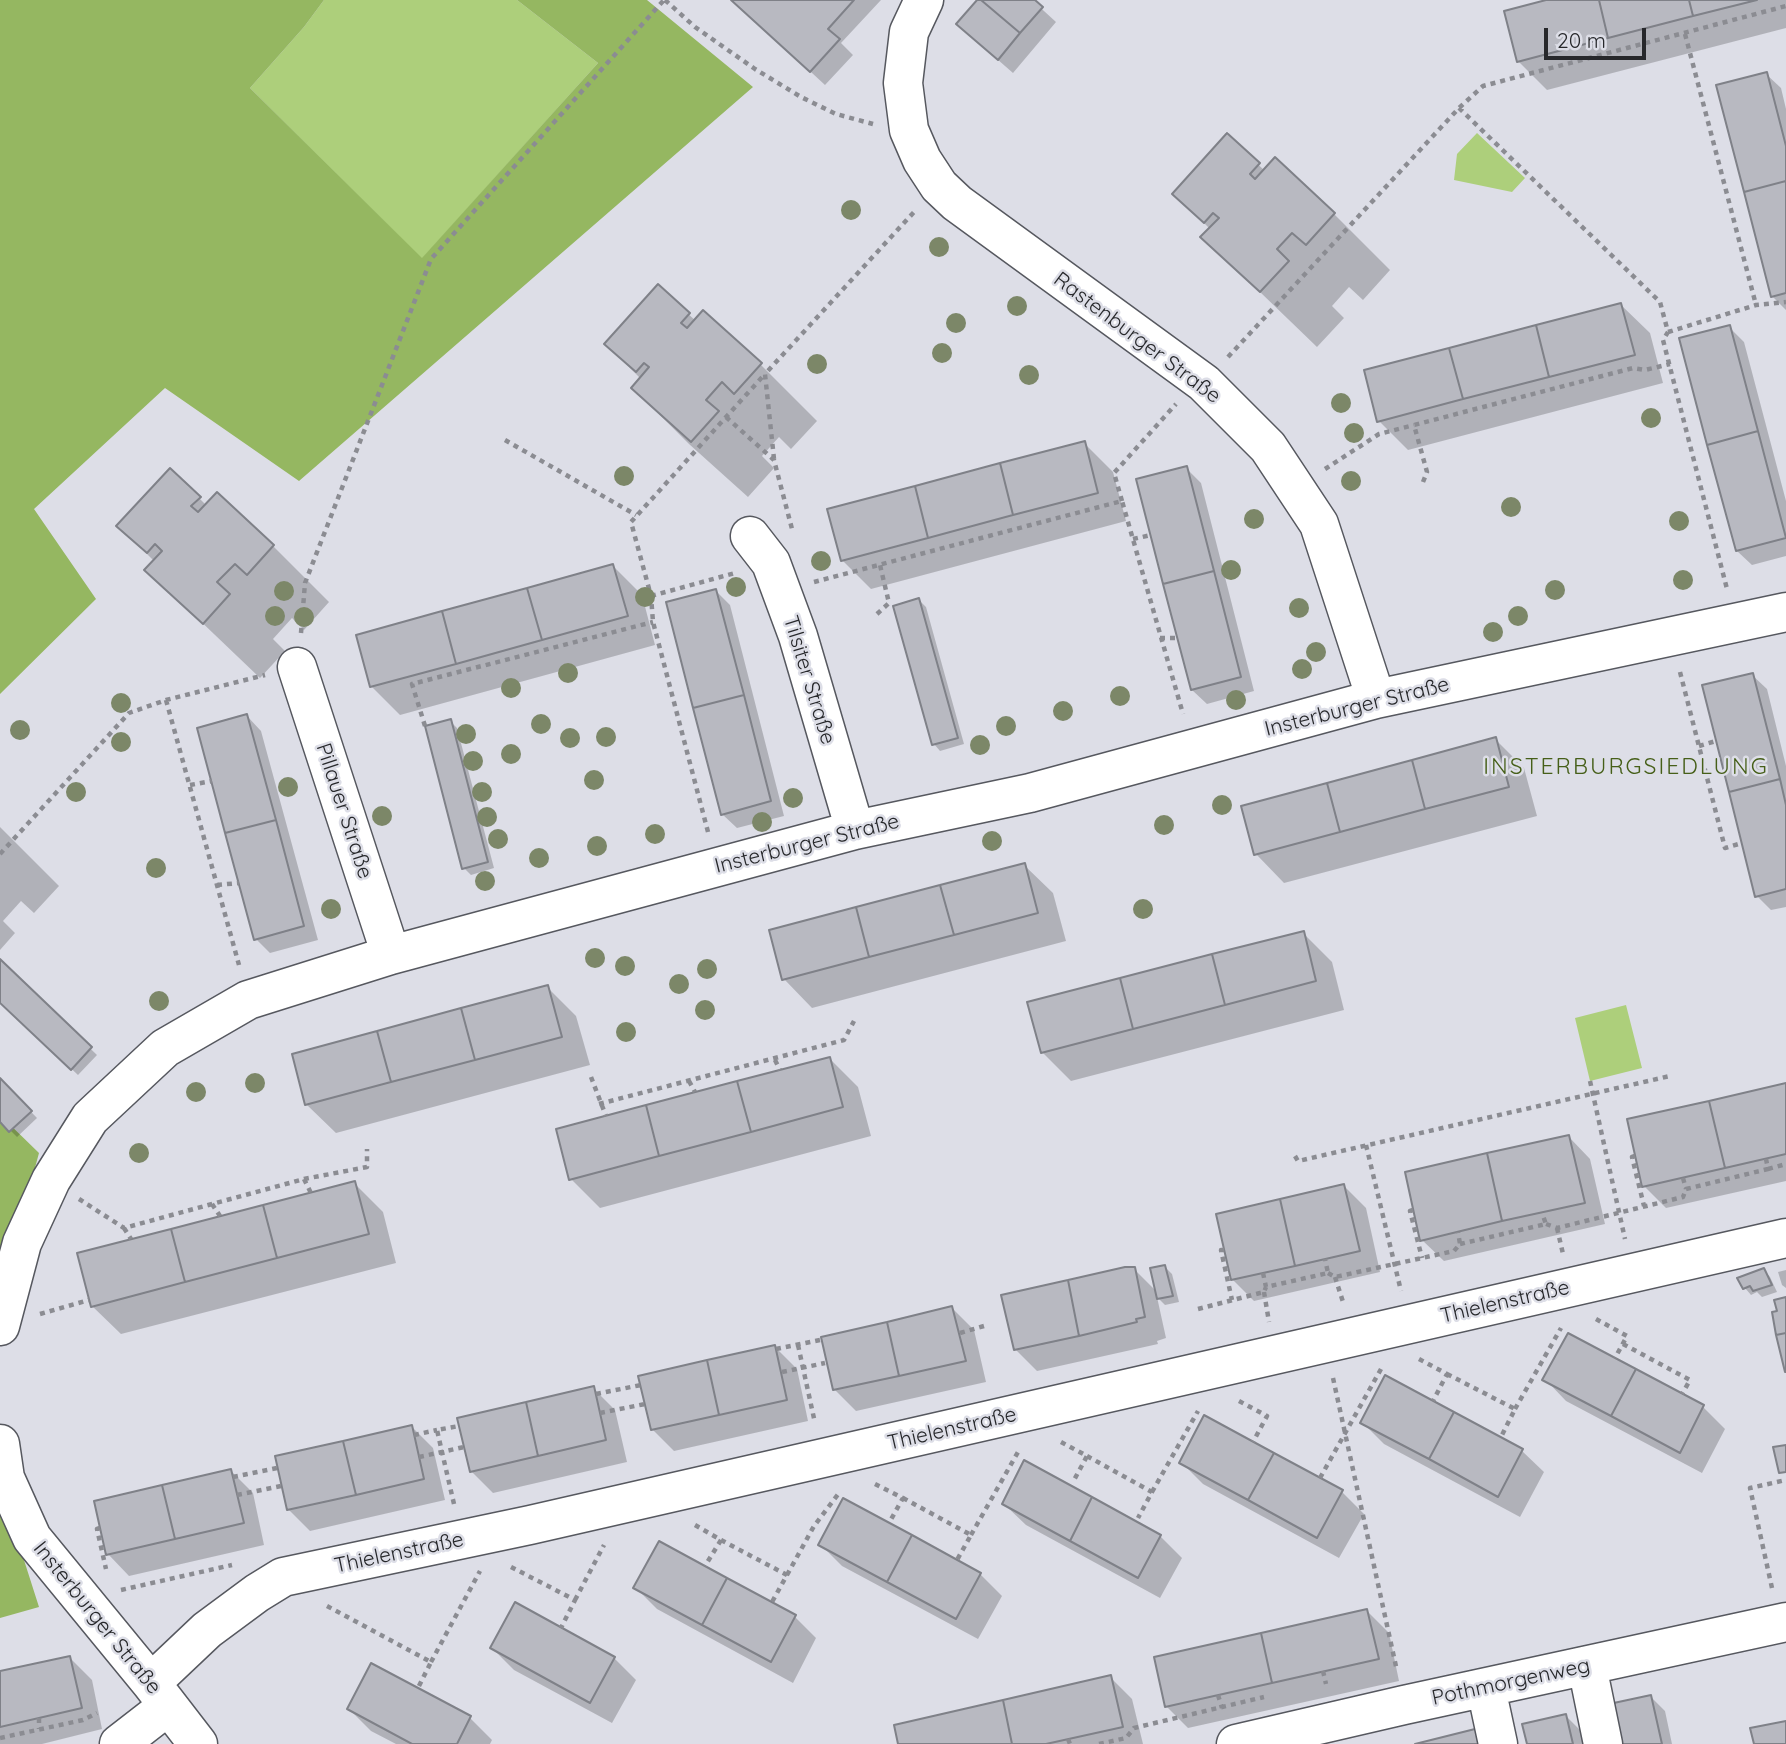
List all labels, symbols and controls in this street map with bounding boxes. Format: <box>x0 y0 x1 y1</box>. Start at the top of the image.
scale bar <box>1548 14 1650 58</box>
text: 20 m <box>1557 27 1606 53</box>
street label: Rastenburger Straße <box>1049 267 1225 409</box>
street label: Tilsiter Straße <box>777 613 841 747</box>
street label: Insterburger Straße <box>1262 672 1452 742</box>
street label: Pillauer Straße <box>310 740 378 882</box>
district label: INSTERBURGSIEDLUNG <box>1485 753 1767 781</box>
street label: Insterburger Straße <box>712 809 902 879</box>
street label: Thielenstraße <box>1438 1275 1572 1329</box>
street label: Thielenstraße <box>885 1402 1019 1456</box>
street label: Thielenstraße <box>332 1527 466 1579</box>
street label: Insterburger Straße <box>28 1537 166 1699</box>
street label: Pothmorgenweg <box>1430 1653 1592 1711</box>

